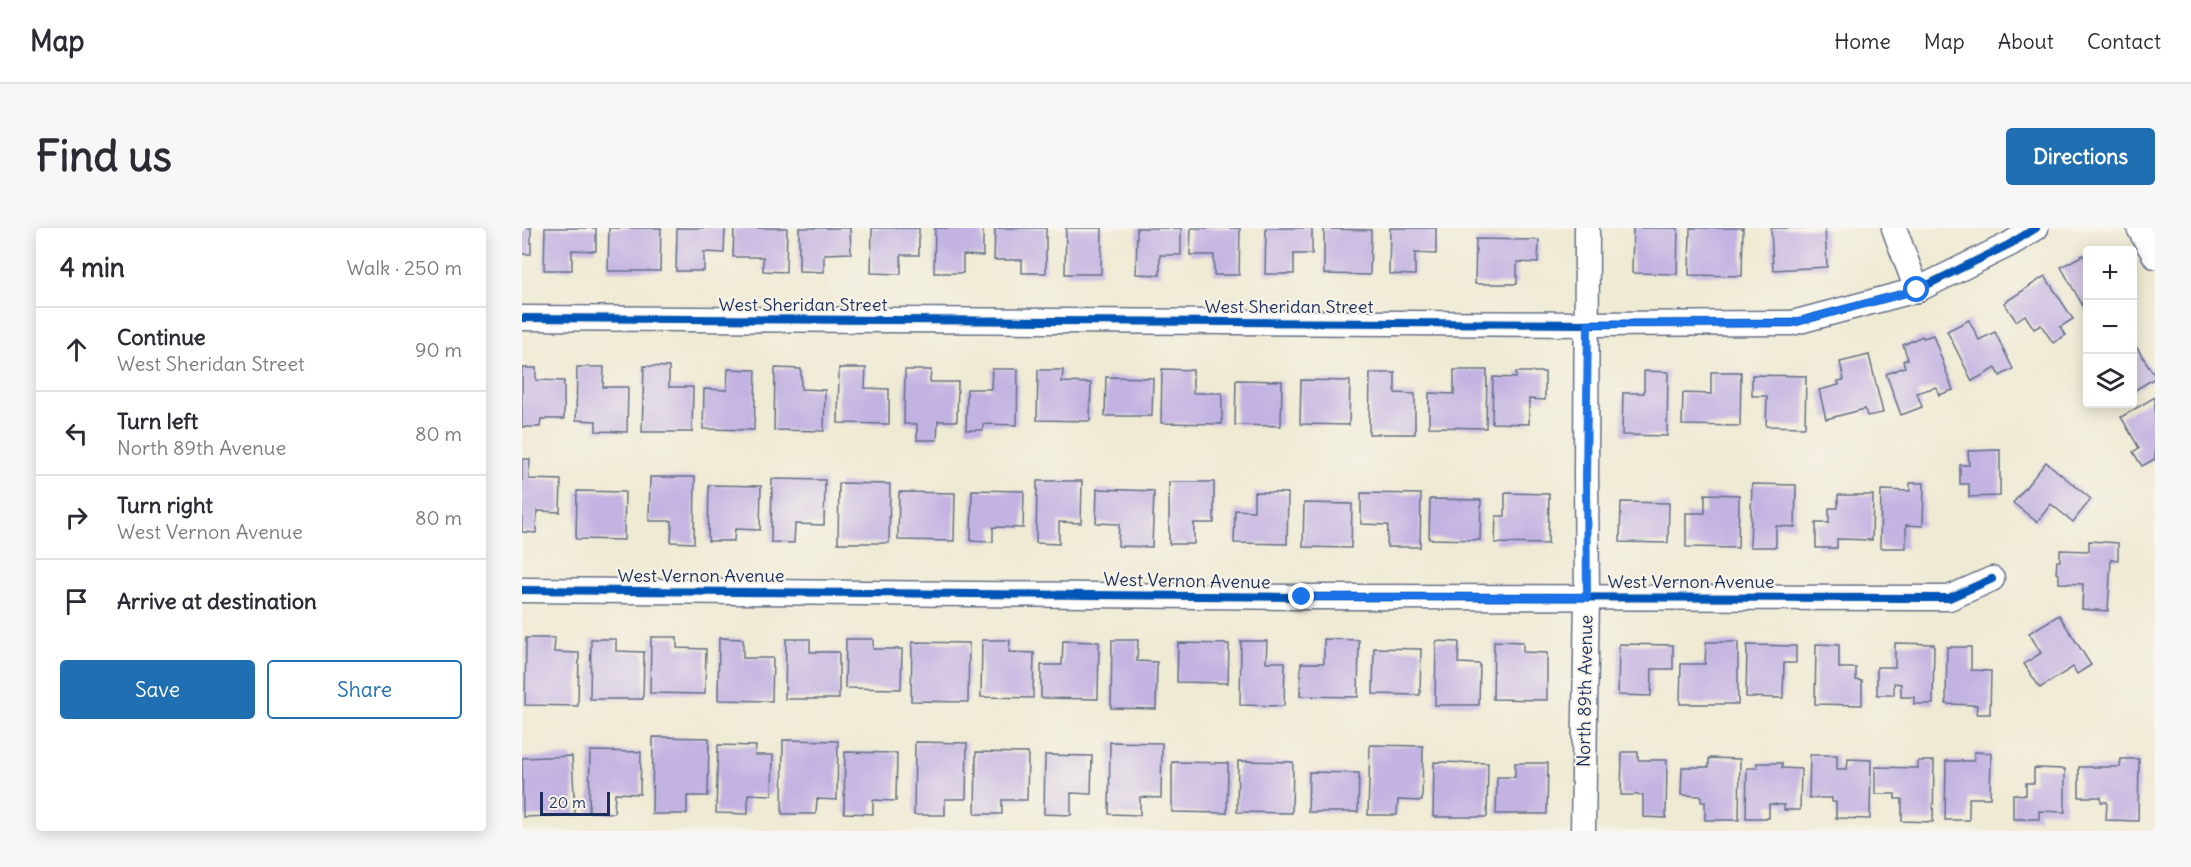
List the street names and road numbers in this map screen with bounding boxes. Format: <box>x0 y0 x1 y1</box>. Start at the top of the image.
street label: West Sheridan Street <box>718 293 888 316</box>
street label: West Sheridan Street <box>1204 295 1374 318</box>
street label: West Vernon Avenue <box>617 564 785 587</box>
street label: West Vernon Avenue <box>1103 568 1271 593</box>
street label: West Vernon Avenue <box>1607 570 1775 593</box>
street label: North 89th Avenue <box>1572 615 1597 767</box>

